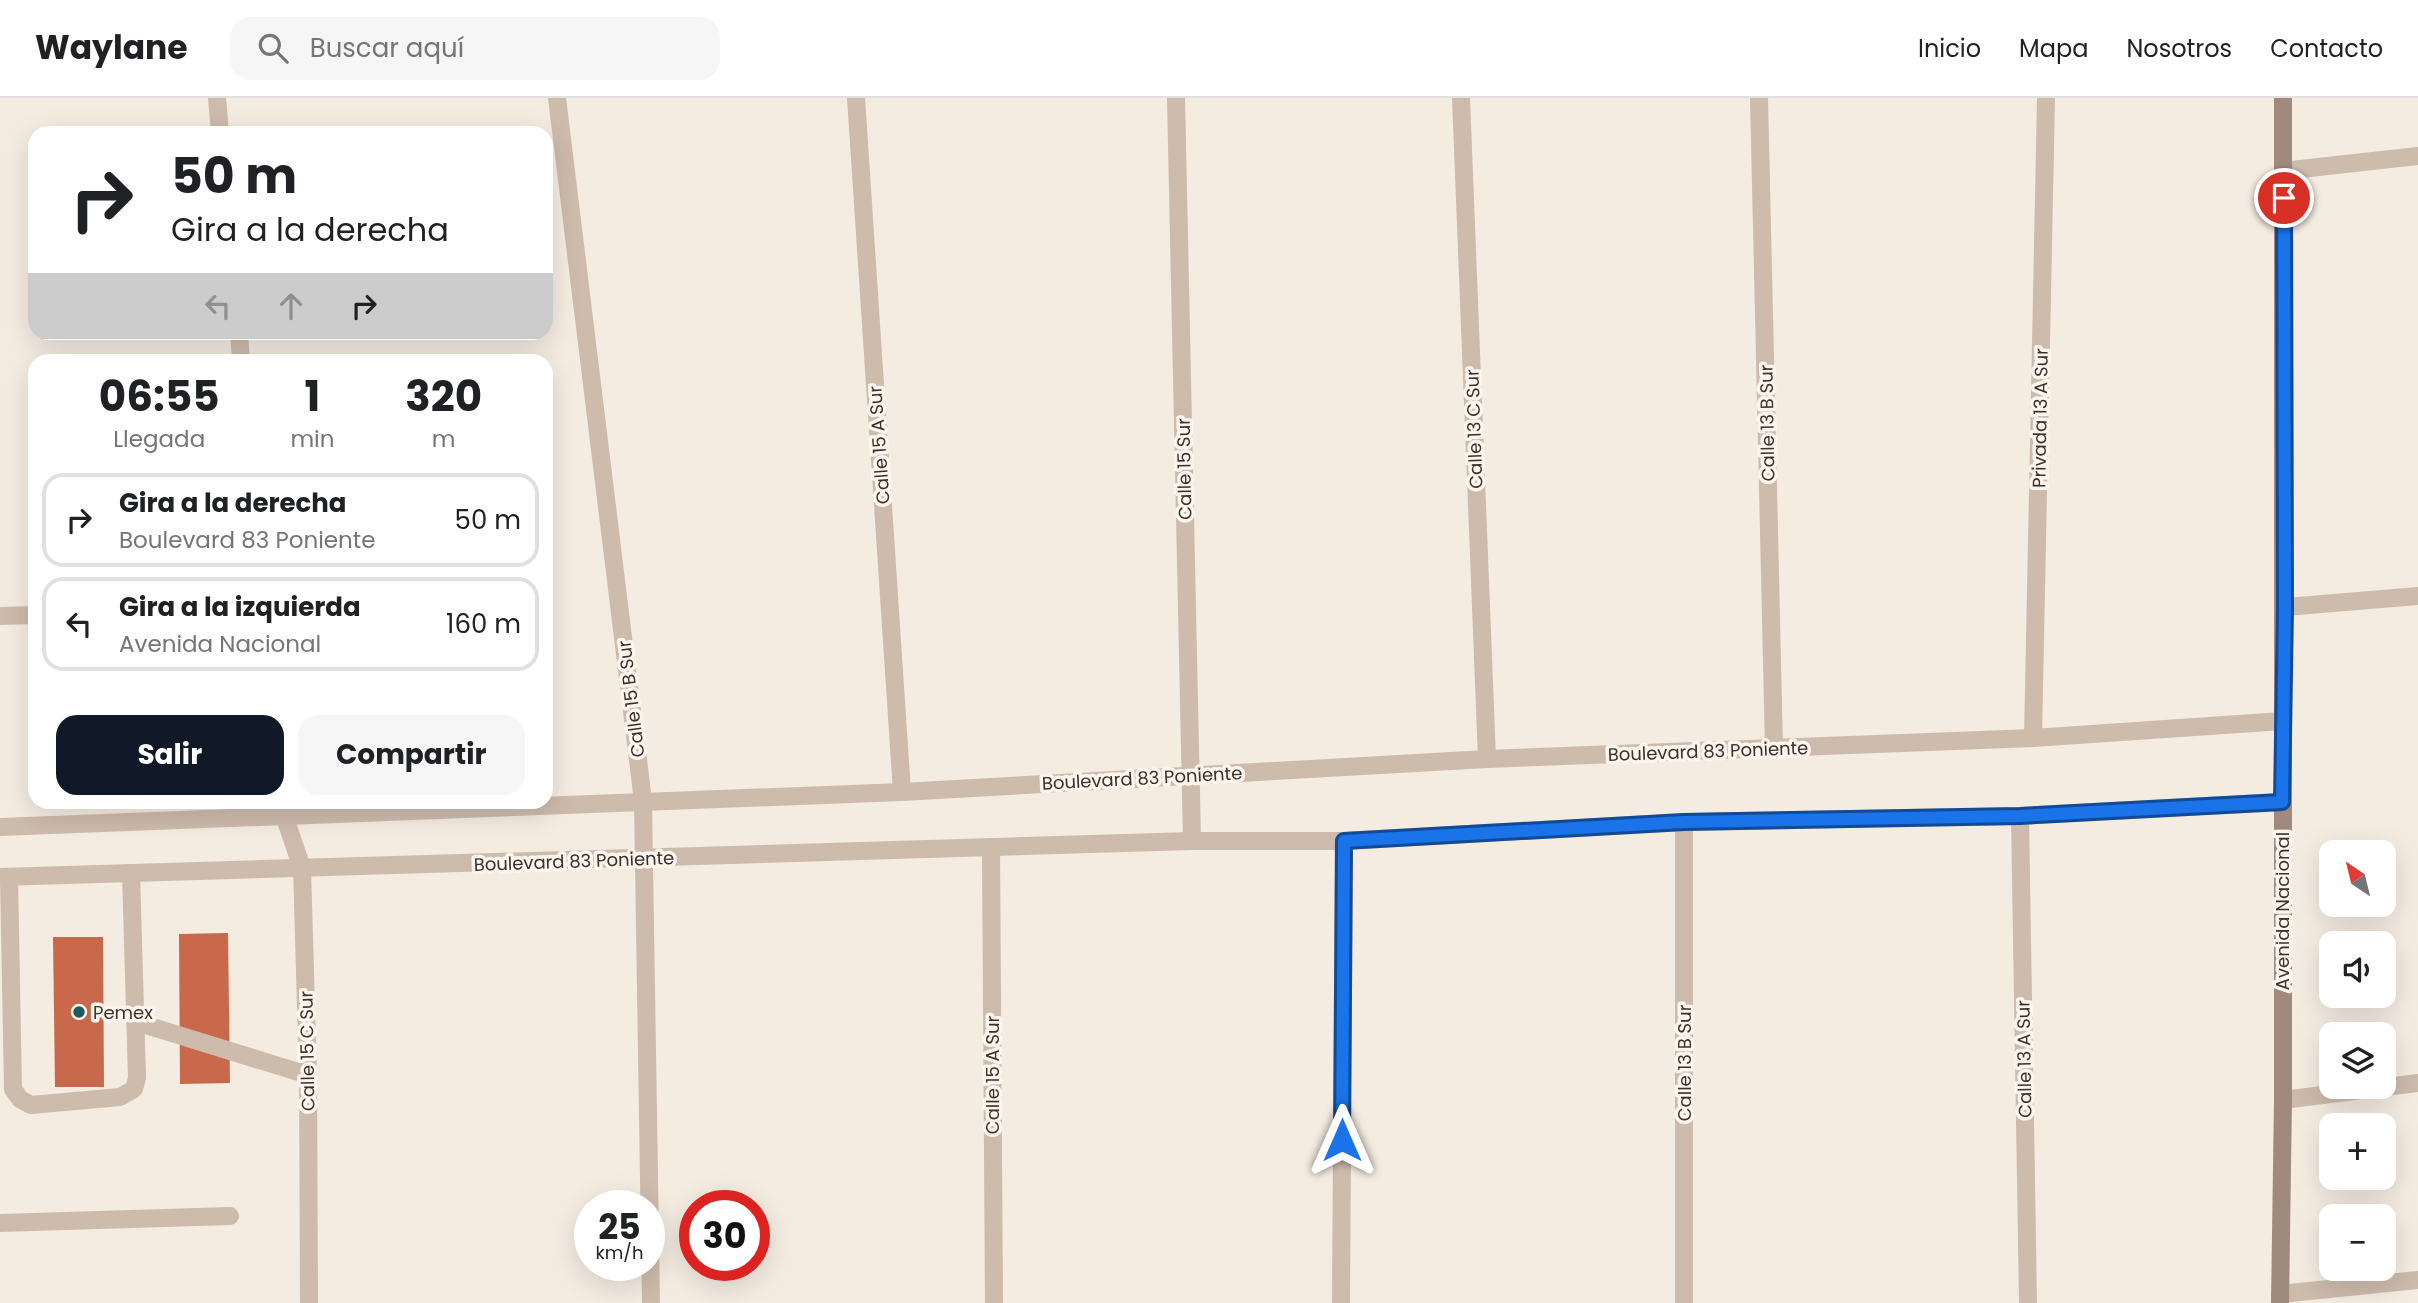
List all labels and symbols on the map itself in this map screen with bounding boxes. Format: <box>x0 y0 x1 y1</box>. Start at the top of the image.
pin <box>2254 168 2314 228</box>
street label: Privada 13 A Sur <box>2026 348 2054 488</box>
street label: Calle 13 B Sur <box>1753 364 1781 482</box>
street label: Calle 13 C Sur <box>1459 369 1489 489</box>
street label: Calle 15 A Sur <box>862 385 896 505</box>
street label: Calle 15 Sur <box>1171 418 1197 520</box>
street label: Calle 15 B Sur <box>611 639 651 759</box>
street label: Boulevard 83 Poniente <box>1607 735 1809 767</box>
street label: Boulevard 83 Poniente <box>1041 760 1243 796</box>
street label: Avenida Nacional <box>2270 832 2295 990</box>
north arrow <box>2319 840 2396 917</box>
street label: Boulevard 83 Poniente <box>473 845 675 877</box>
street label: Calle 15 C Sur <box>293 990 321 1111</box>
place label: Pemex <box>93 1000 153 1025</box>
street label: Calle 13 A Sur <box>2010 1000 2038 1118</box>
marker: Pemex <box>71 1004 87 1020</box>
street label: Calle 13 B Sur <box>1672 1004 1697 1121</box>
street label: Calle 15 A Sur <box>980 1015 1005 1134</box>
position arrow <box>1305 1103 1379 1177</box>
speed limit sign: 30 <box>679 1190 770 1281</box>

